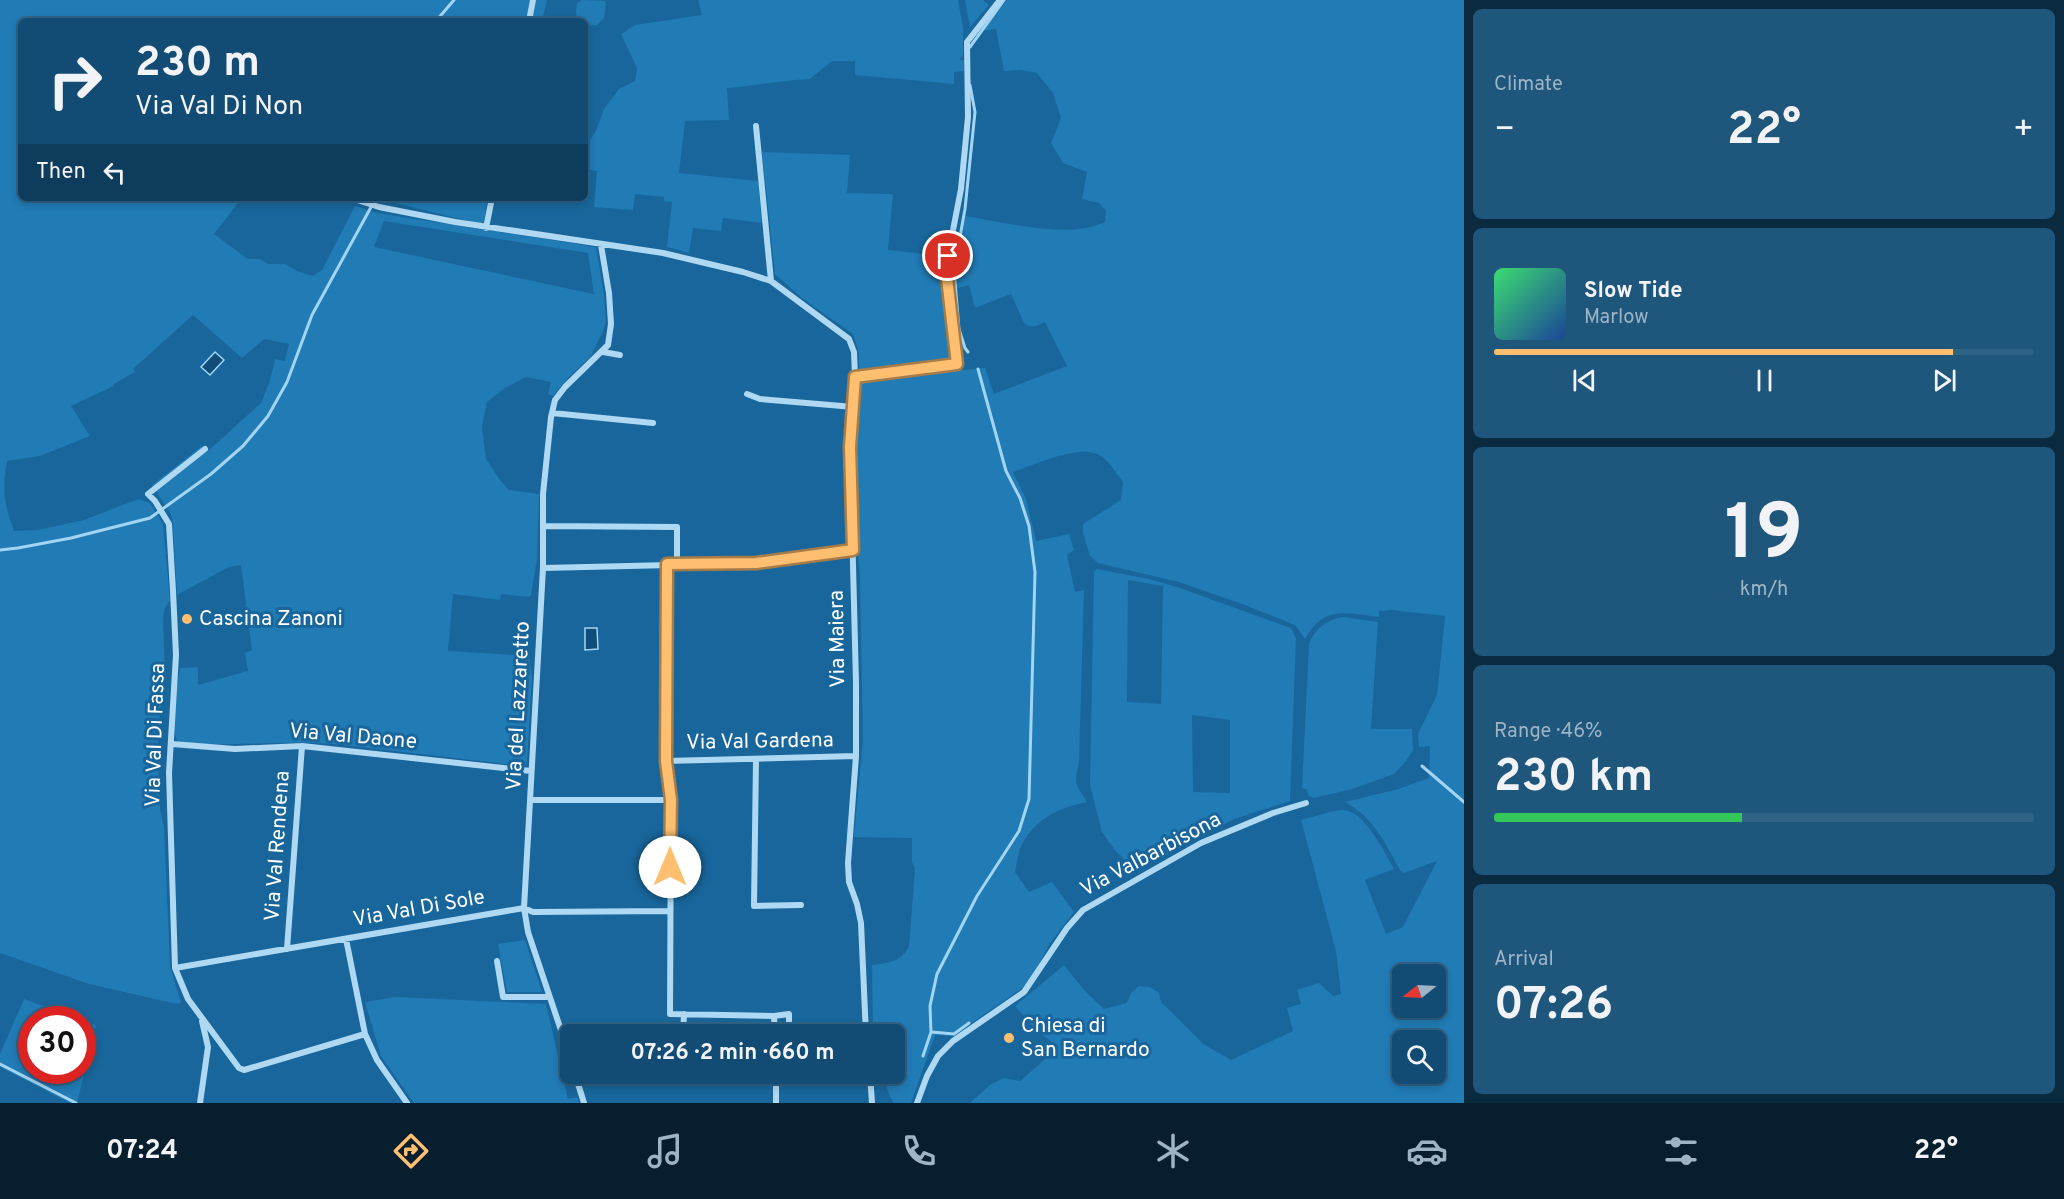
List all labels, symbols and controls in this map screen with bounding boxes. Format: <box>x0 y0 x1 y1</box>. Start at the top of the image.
text: 230 m <box>135 38 260 91</box>
icon: right <box>36 42 114 120</box>
text: Climate <box>1494 72 1563 98</box>
text: Via Val Di Non <box>135 90 303 124</box>
text: 22° <box>1727 103 1801 160</box>
text: − <box>1494 110 1515 152</box>
text: + <box>2013 110 2034 152</box>
icon: left <box>98 156 131 189</box>
text: Then <box>36 159 86 186</box>
pin <box>922 230 973 281</box>
icon: arrive <box>931 239 964 272</box>
text: Slow Tide <box>1584 278 1683 305</box>
text: Marlow <box>1584 305 1648 331</box>
icon: previous <box>1568 364 1601 397</box>
icon: pause <box>1748 364 1781 397</box>
icon: next <box>1928 364 1961 397</box>
text: 19 <box>1724 488 1804 587</box>
text: km/h <box>1740 577 1788 603</box>
street label: Via Maiera <box>824 590 852 688</box>
place label: Cascina Zanoni <box>199 606 343 633</box>
marker: Cascina Zanoni <box>180 612 194 626</box>
street label: Via del Lazzaretto <box>501 621 537 791</box>
street label: Via Val Di Fassa <box>140 662 172 808</box>
street label: Via Val Daone <box>288 718 418 756</box>
text: Range · 46% <box>1494 719 1603 745</box>
street label: Via Val Gardena <box>686 727 834 757</box>
text: 230 km <box>1494 750 1653 807</box>
street label: Via Val Rendena <box>259 770 297 922</box>
street label: Via Valbarbisona <box>1076 807 1226 903</box>
position arrow <box>638 835 702 899</box>
street label: Via Val Di Sole <box>351 884 487 934</box>
text: Arrival <box>1494 947 1554 973</box>
north arrow <box>1392 964 1446 1018</box>
map controls <box>1392 964 1446 1084</box>
text: 07:26 <box>1494 978 1613 1035</box>
speed limit sign: 30 <box>18 1006 96 1084</box>
place label: Chiesa di San Bernardo <box>1021 1013 1150 1064</box>
button: search <box>1392 1030 1446 1084</box>
marker: Chiesa di San Bernardo <box>1002 1031 1016 1045</box>
text: 07:26 · 2 min · 660 m <box>631 1040 834 1067</box>
icon: directions <box>390 1130 432 1172</box>
icon: music <box>644 1130 686 1172</box>
icon: phone <box>898 1130 940 1172</box>
icon: climate <box>1152 1130 1194 1172</box>
icon: car <box>1406 1130 1448 1172</box>
icon: filters <box>1660 1130 1702 1172</box>
text: 07:24 <box>106 1134 178 1168</box>
text: 22° <box>1914 1134 1958 1168</box>

